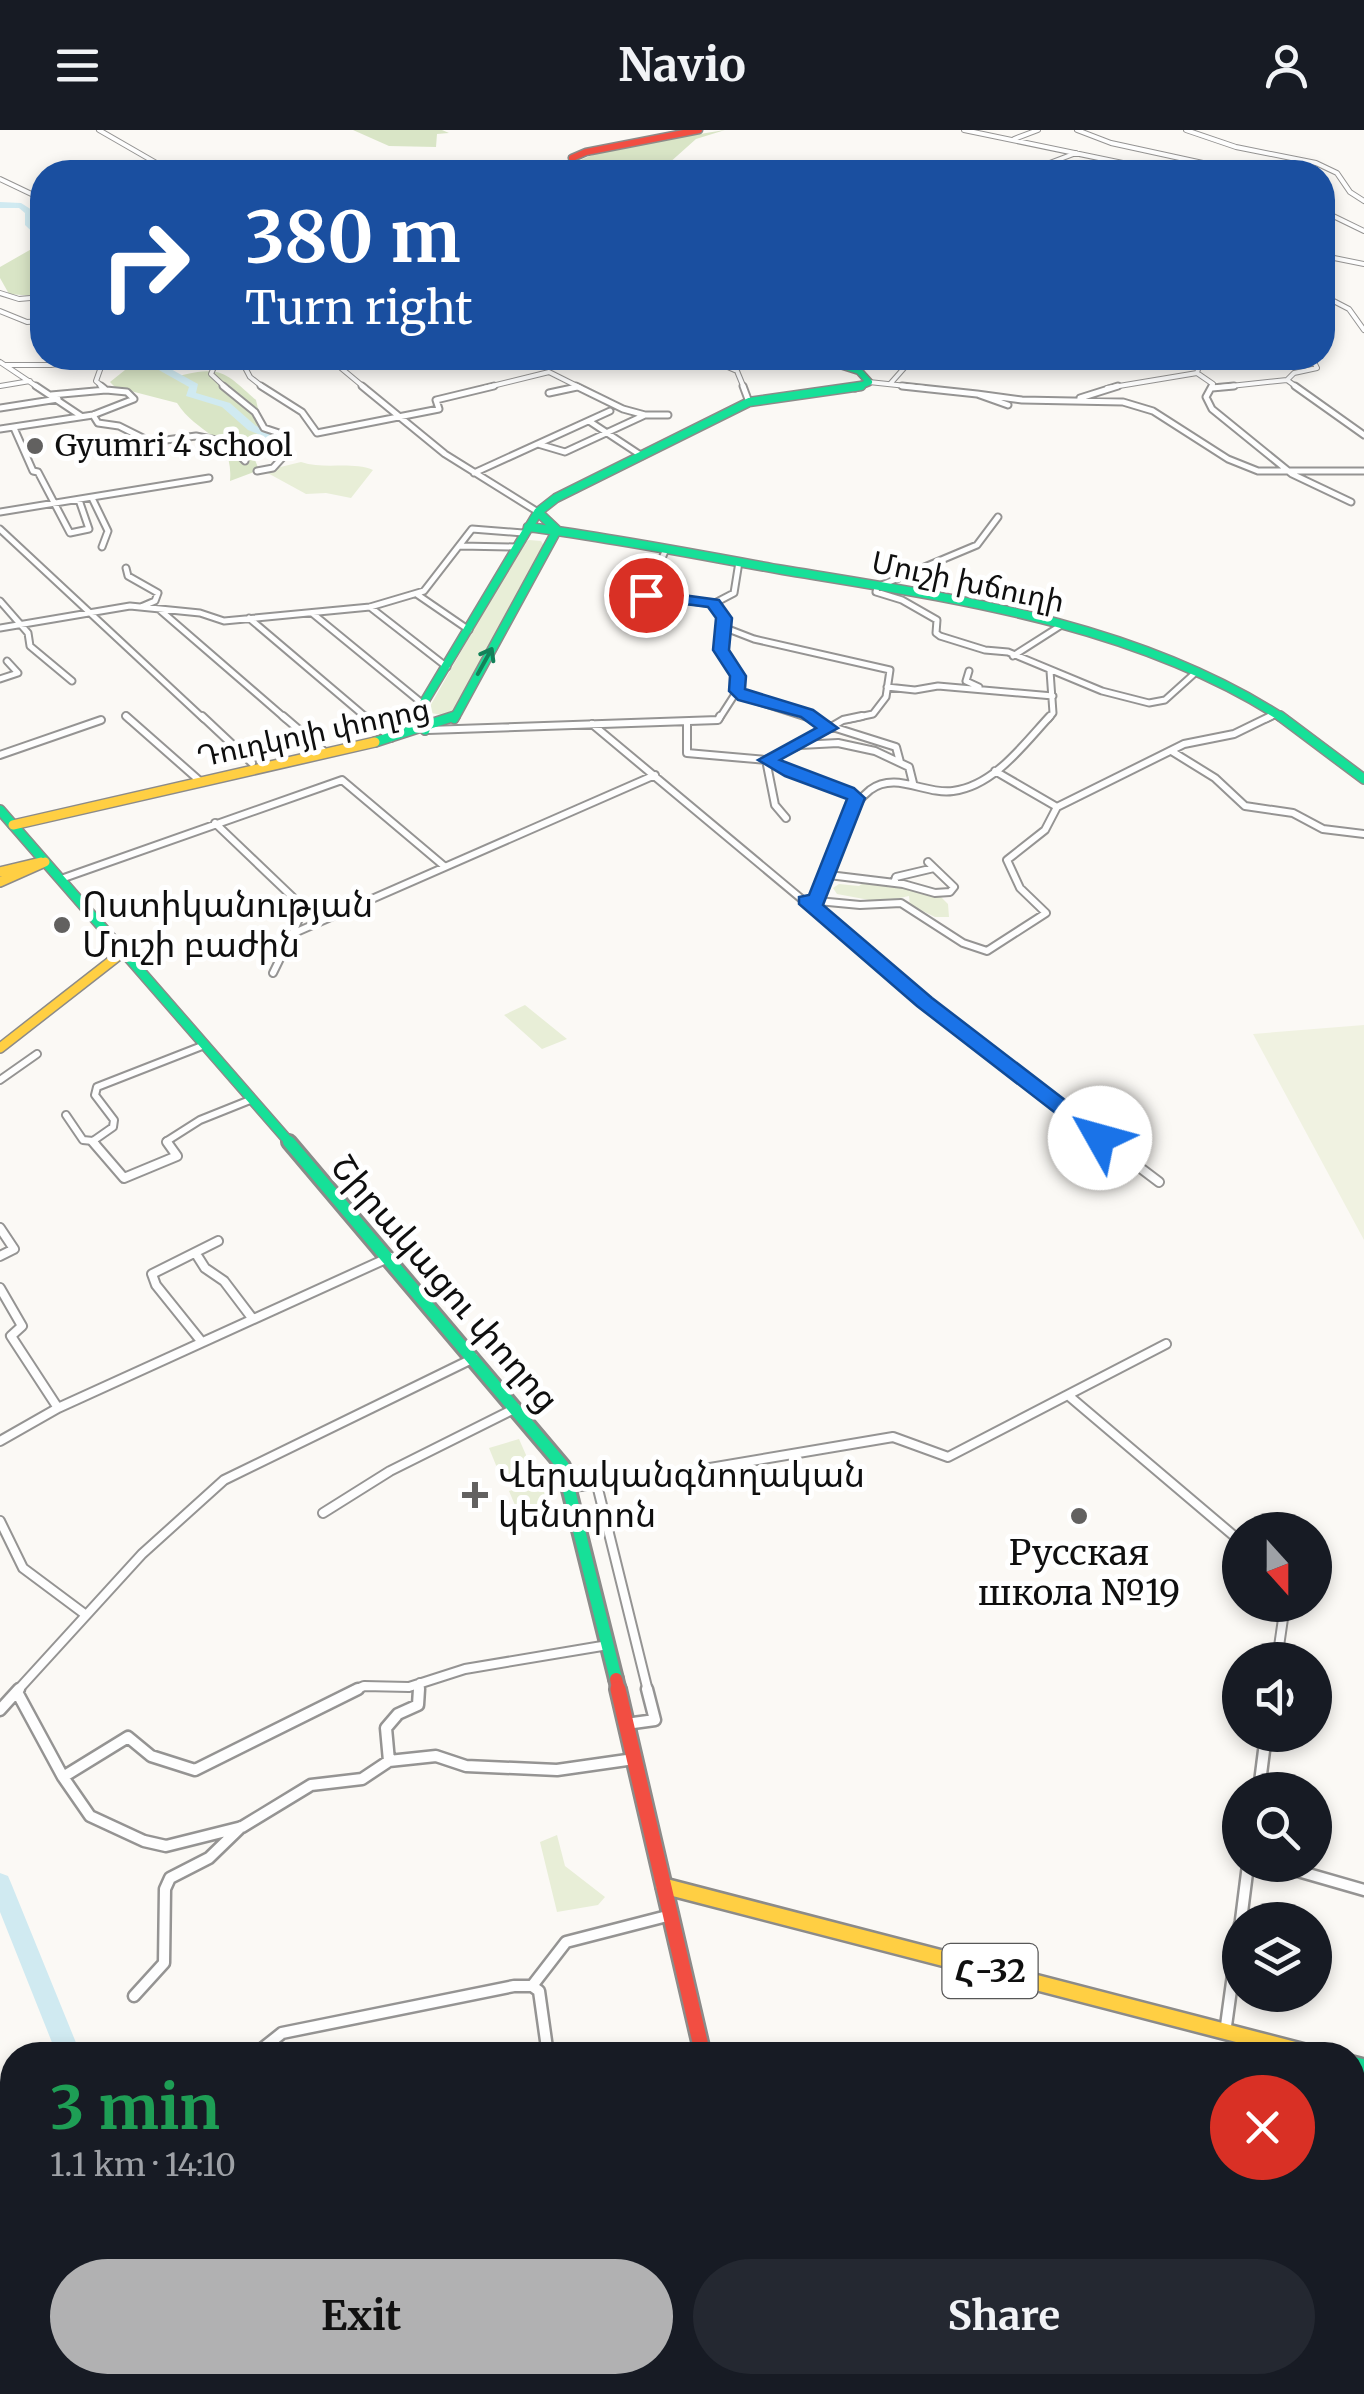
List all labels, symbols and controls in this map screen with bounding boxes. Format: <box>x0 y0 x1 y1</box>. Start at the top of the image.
text: Navio <box>618 37 746 93</box>
icon: menu <box>50 38 105 93</box>
icon: person <box>1259 38 1314 93</box>
text: 380 m <box>245 193 461 281</box>
icon: right <box>80 200 210 330</box>
text: Turn right <box>245 280 473 336</box>
place label: Gyumri 4 school <box>55 426 293 464</box>
marker: Gyumri 4 school <box>24 435 46 457</box>
street label: Մուշի խճուղի <box>868 542 1068 620</box>
pin <box>604 553 689 638</box>
icon: arrive <box>619 568 674 623</box>
one-way arrow <box>476 647 495 676</box>
street label: Դուդկոյի փողոց <box>193 689 433 775</box>
place label: Ոստիկանության Մուշի բաժին <box>82 883 373 967</box>
marker: Ոստիկանության Մուշի բաժին <box>51 914 73 936</box>
position arrow <box>1048 1086 1152 1190</box>
street label: Շիրակացու փողոց <box>321 1145 569 1421</box>
place label: Վերականգնողական կենտրոն <box>498 1453 865 1537</box>
marker: Վերականգնողական կենտրոն <box>462 1482 488 1508</box>
marker: Русская школа №19 <box>1068 1505 1090 1527</box>
north arrow <box>1222 1512 1332 1622</box>
map controls <box>1222 1512 1332 2012</box>
place label: Русская школа №19 <box>978 1531 1180 1615</box>
button: sound <box>1222 1642 1332 1752</box>
button: search <box>1222 1772 1332 1882</box>
button: layers <box>1222 1902 1332 2012</box>
road number: Հ-32 <box>942 1944 1038 1998</box>
text: 3 min <box>50 2070 220 2145</box>
button: close <box>1210 2075 1315 2180</box>
text: 1.1 km · 14:10 <box>50 2145 236 2185</box>
button: Exit <box>50 2259 673 2374</box>
button: Share <box>693 2259 1315 2374</box>

